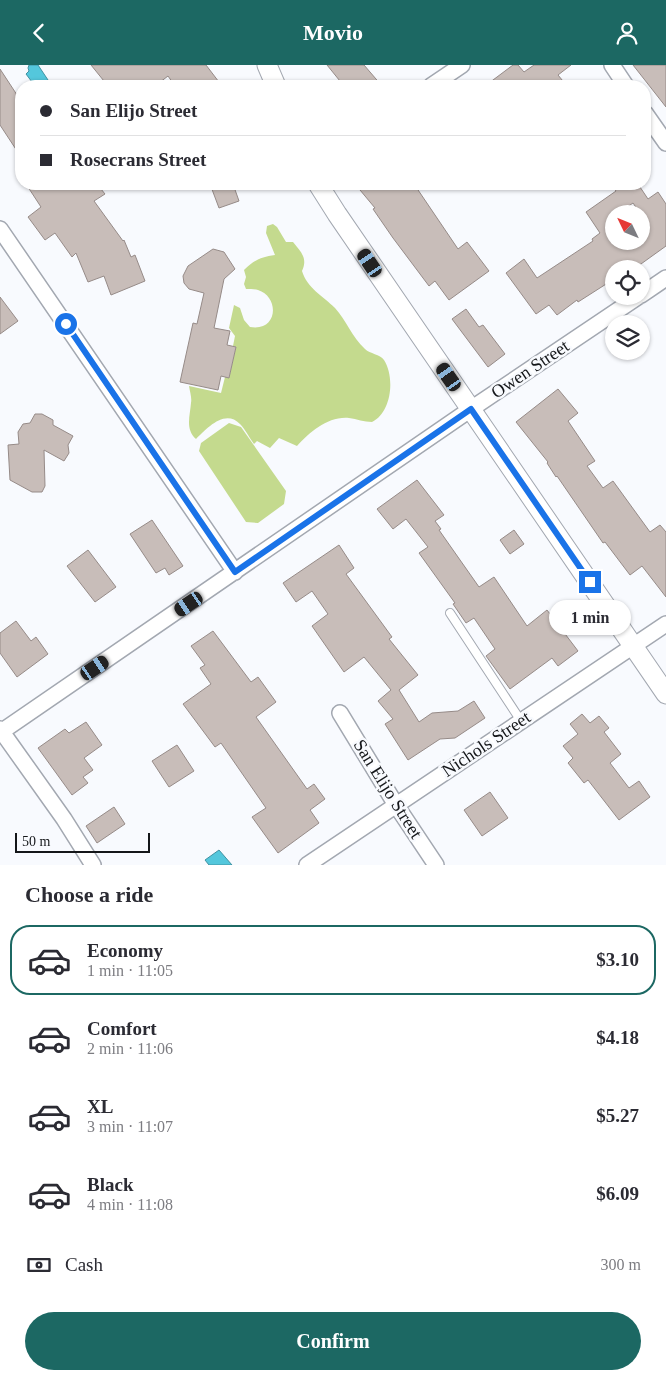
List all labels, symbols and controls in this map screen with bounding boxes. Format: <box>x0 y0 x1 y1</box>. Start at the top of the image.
icon: back <box>25 19 53 47</box>
icon: person <box>613 19 641 47</box>
text: Movio <box>303 20 363 45</box>
text: San Elijo Street <box>70 100 197 121</box>
text: Rosecrans Street <box>70 149 206 170</box>
north arrow <box>605 205 650 250</box>
map controls <box>605 205 650 360</box>
car <box>355 246 384 280</box>
button: locate <box>605 260 650 305</box>
route start <box>55 313 77 335</box>
button: layers <box>605 315 650 360</box>
street label: Owen Street <box>487 336 573 402</box>
car <box>434 360 463 394</box>
route end <box>579 571 601 593</box>
car <box>172 589 205 619</box>
callout: 1 min <box>549 599 631 635</box>
text: 1 min <box>571 609 609 626</box>
car <box>78 653 111 683</box>
street label: Nichols Street <box>438 707 534 781</box>
street label: San Elijo Street <box>350 736 426 842</box>
scale bar <box>15 830 150 853</box>
text: 50 m <box>22 834 50 849</box>
text: Choose a ride <box>25 882 153 907</box>
icon: car <box>27 938 72 983</box>
text: Economy <box>87 940 163 961</box>
text: $3.10 <box>596 949 639 970</box>
text: 1 min · 11:05 <box>87 962 173 979</box>
icon: car <box>27 1016 72 1061</box>
text: Comfort <box>87 1018 157 1039</box>
text: $4.18 <box>596 1027 639 1048</box>
text: 2 min · 11:06 <box>87 1040 173 1057</box>
icon: car <box>27 1094 72 1139</box>
text: XL <box>87 1096 113 1117</box>
text: $5.27 <box>596 1105 639 1126</box>
text: 3 min · 11:07 <box>87 1118 173 1135</box>
icon: car <box>27 1172 72 1217</box>
text: Black <box>87 1174 133 1195</box>
text: $6.09 <box>596 1183 639 1204</box>
text: 4 min · 11:08 <box>87 1196 173 1213</box>
icon: cash <box>25 1251 53 1279</box>
text: Cash <box>65 1254 103 1275</box>
text: 300 m <box>601 1256 641 1273</box>
button: Confirm <box>25 1312 641 1370</box>

